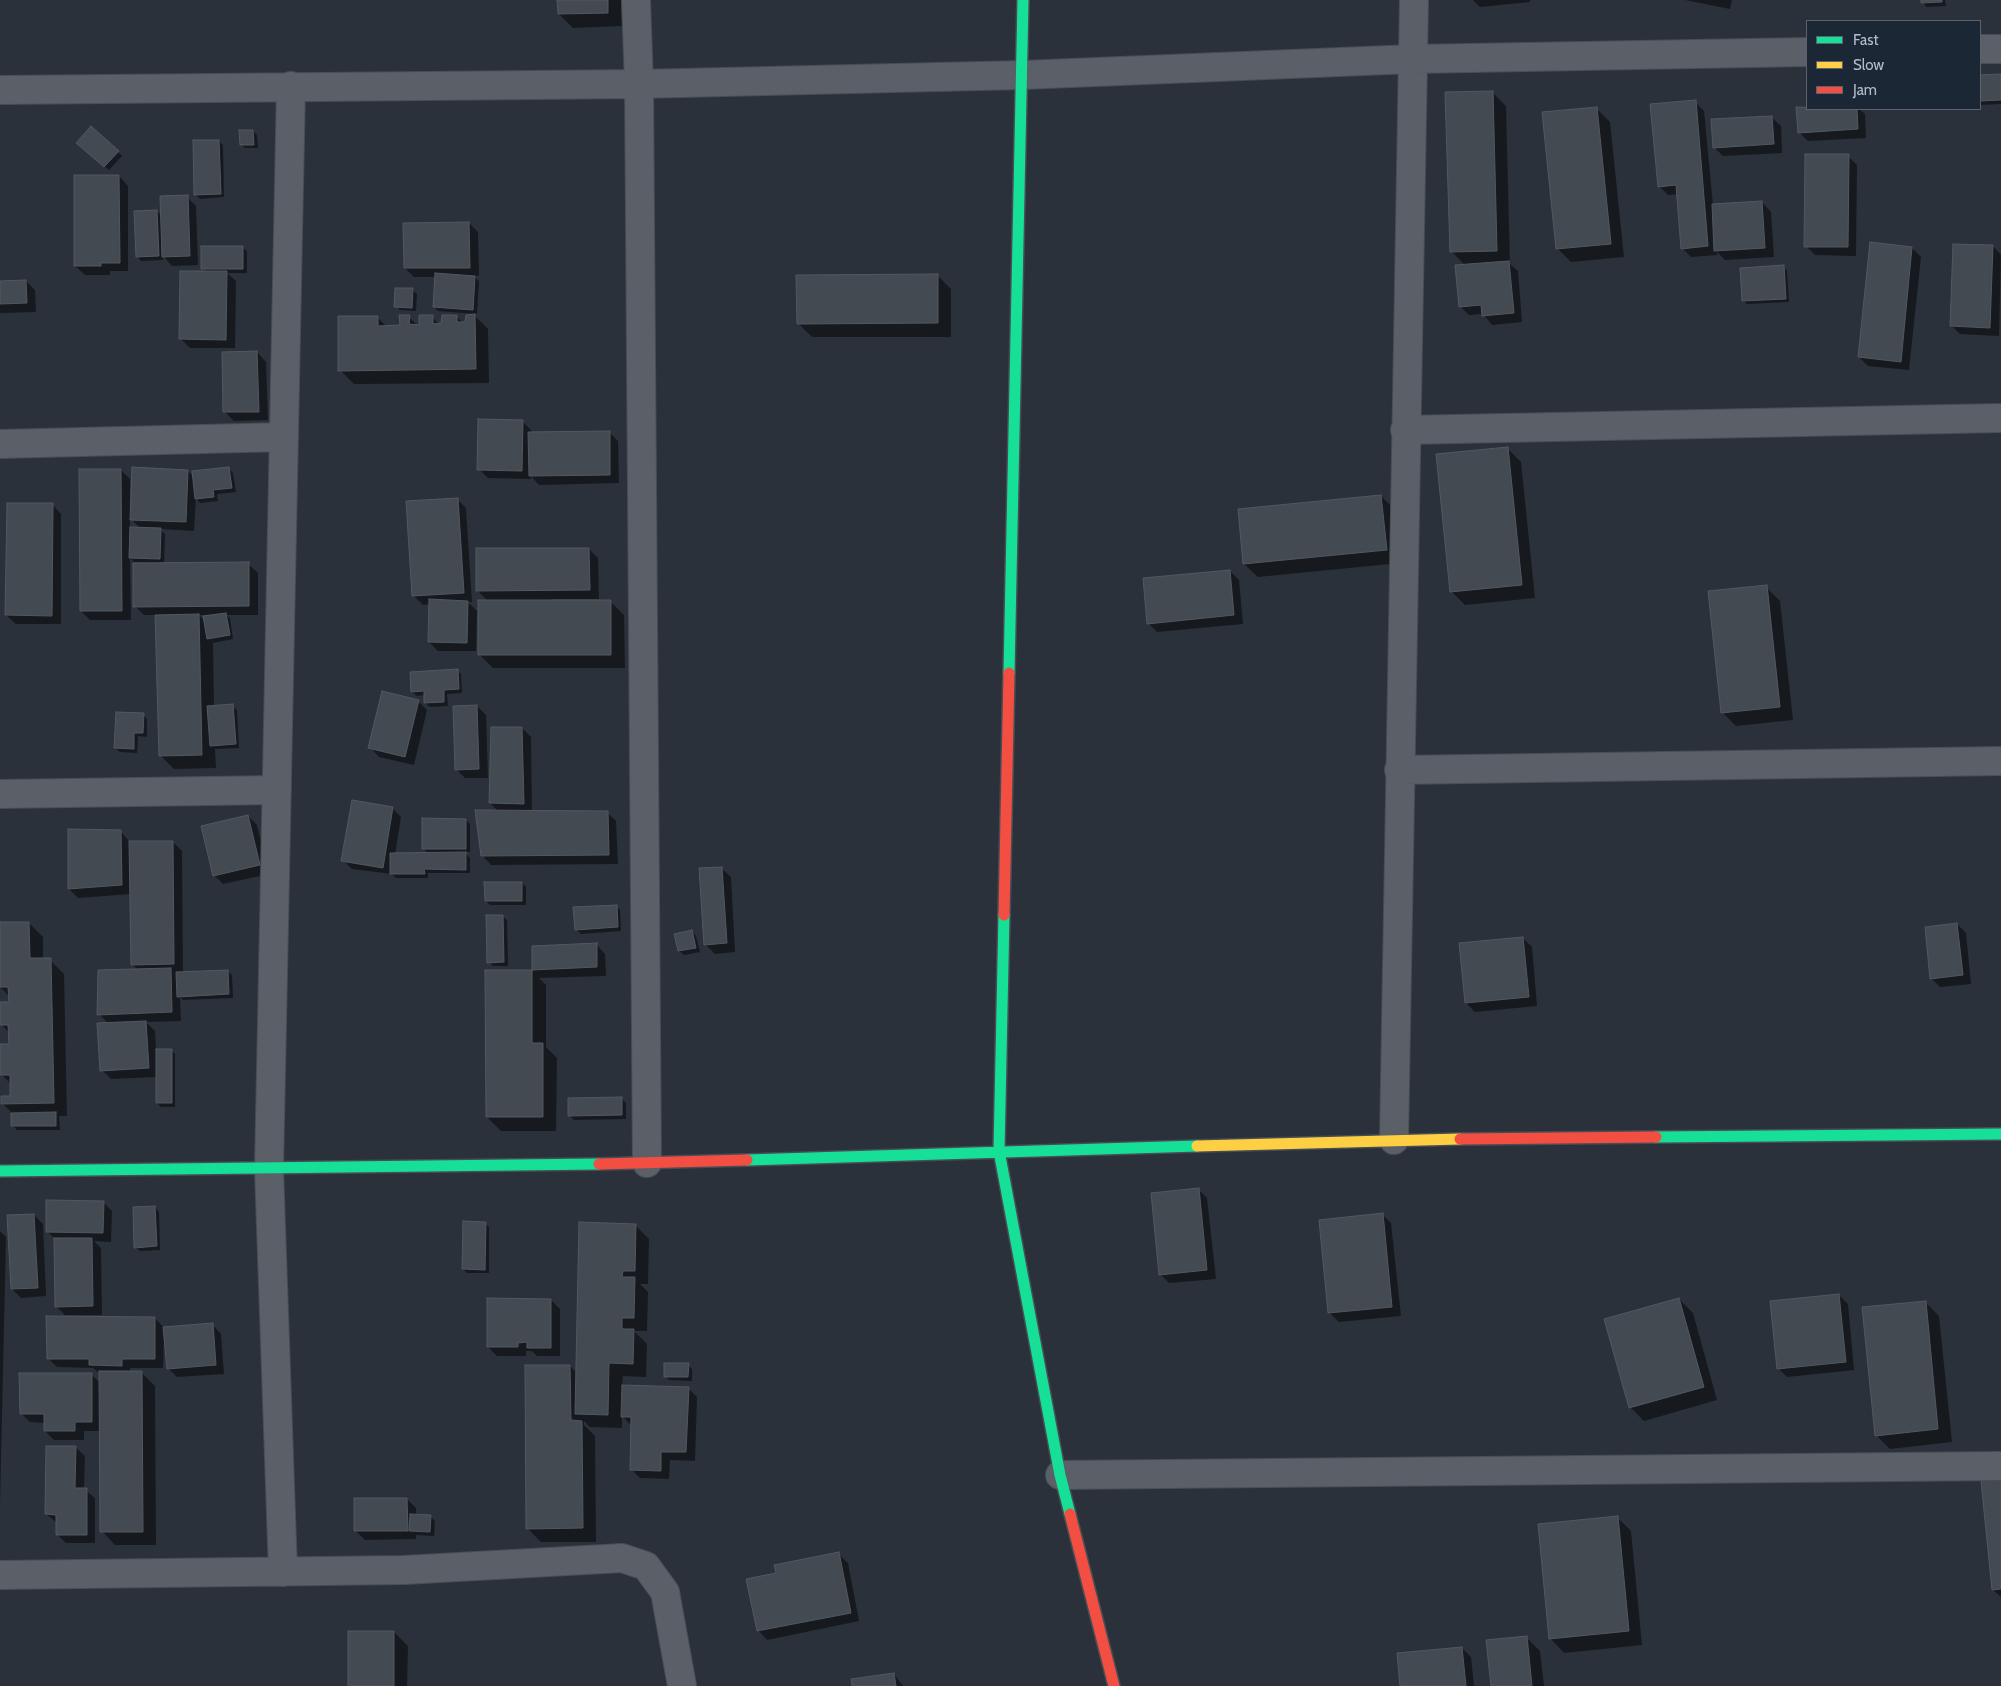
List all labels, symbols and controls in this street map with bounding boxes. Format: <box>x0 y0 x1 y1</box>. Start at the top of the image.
legend <box>1806 20 1981 110</box>
text: Fast <box>1853 31 1878 49</box>
text: Slow <box>1853 56 1884 74</box>
text: Jam <box>1853 81 1877 99</box>

